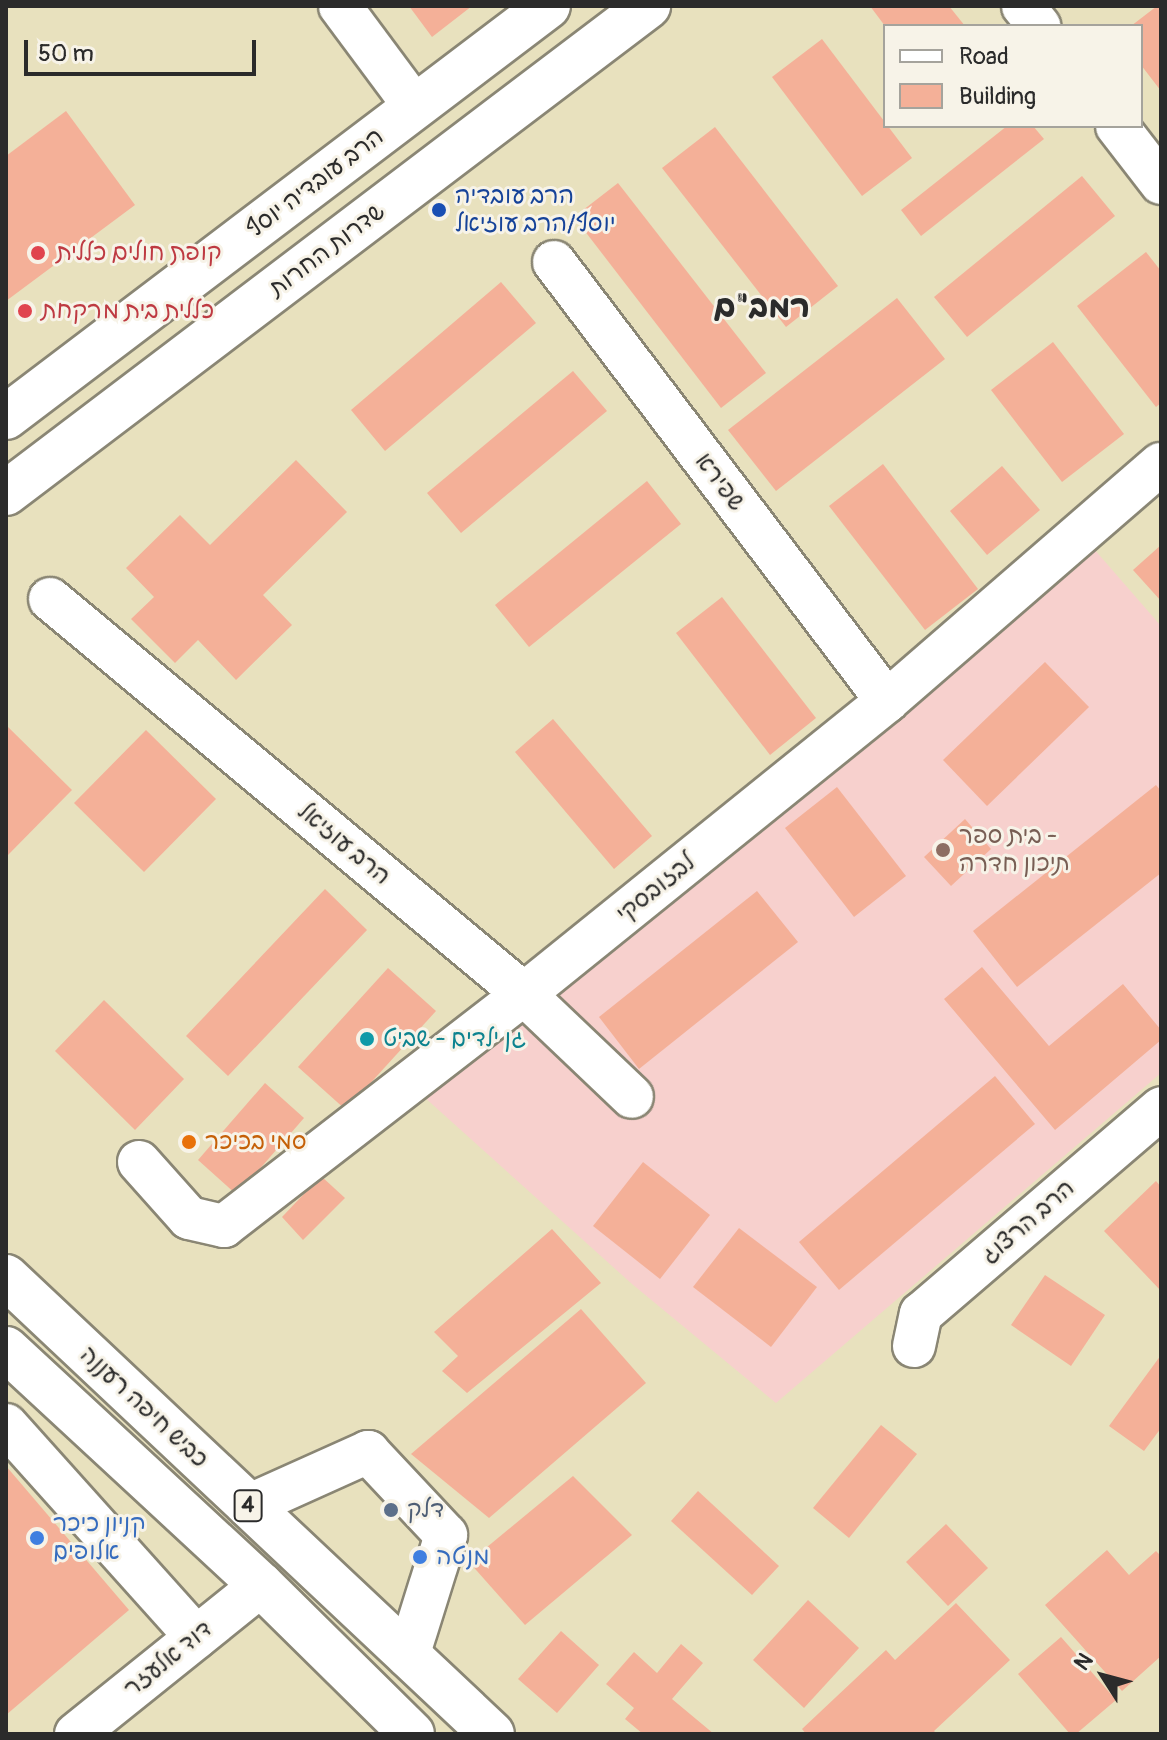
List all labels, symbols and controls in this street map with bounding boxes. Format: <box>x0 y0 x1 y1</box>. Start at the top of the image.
scale bar <box>28 24 260 74</box>
legend <box>883 24 1143 128</box>
text: 50 m <box>38 39 94 68</box>
text: Road <box>959 42 1009 71</box>
text: Building <box>959 82 1036 111</box>
street label: הרב עובדיה יוסף <box>241 122 389 244</box>
place label: הרב עובדיה יוסף/הרב עוזיאל <box>455 182 616 238</box>
street label: שדרות החרות <box>263 197 391 303</box>
marker: הרב עובדיה יוסף/הרב עוזיאל <box>430 201 448 219</box>
place label: קופת חולים כללית <box>56 239 222 267</box>
marker: קופת חולים כללית <box>27 242 49 264</box>
district label: רמב"ם <box>714 288 810 326</box>
place label: כללית בית מרקחת <box>41 297 214 325</box>
marker: כללית בית מרקחת <box>16 302 34 320</box>
street label: שפירא <box>689 447 751 517</box>
street label: הרב עוזיאל <box>292 797 396 891</box>
place label: בית ספר - תיכון חדרה <box>959 822 1070 878</box>
marker: בית ספר - תיכון חדרה <box>934 841 952 859</box>
street label: לבזובסקי <box>611 848 701 928</box>
place label: גן ילדים - שביט <box>383 1025 526 1053</box>
marker: גן ילדים - שביט <box>358 1030 376 1048</box>
place label: סמי בכיכר <box>205 1128 307 1156</box>
marker: סמי בכיכר <box>180 1133 198 1151</box>
street label: הרב הרצוג <box>976 1174 1080 1270</box>
street label: כביש חיפה רעננה <box>74 1340 214 1474</box>
road number: 4 <box>232 1488 264 1524</box>
place label: דלק <box>407 1496 444 1524</box>
marker: דלק <box>382 1501 400 1519</box>
place label: קניון כיכר אלופים <box>53 1510 146 1566</box>
marker: קניון כיכר אלופים <box>28 1529 46 1547</box>
place label: מנטה <box>436 1543 490 1571</box>
marker: מנטה <box>411 1548 429 1566</box>
street label: דוד אלעזר <box>118 1615 218 1703</box>
north arrow <box>1063 1636 1143 1716</box>
text: N <box>1068 1648 1099 1676</box>

